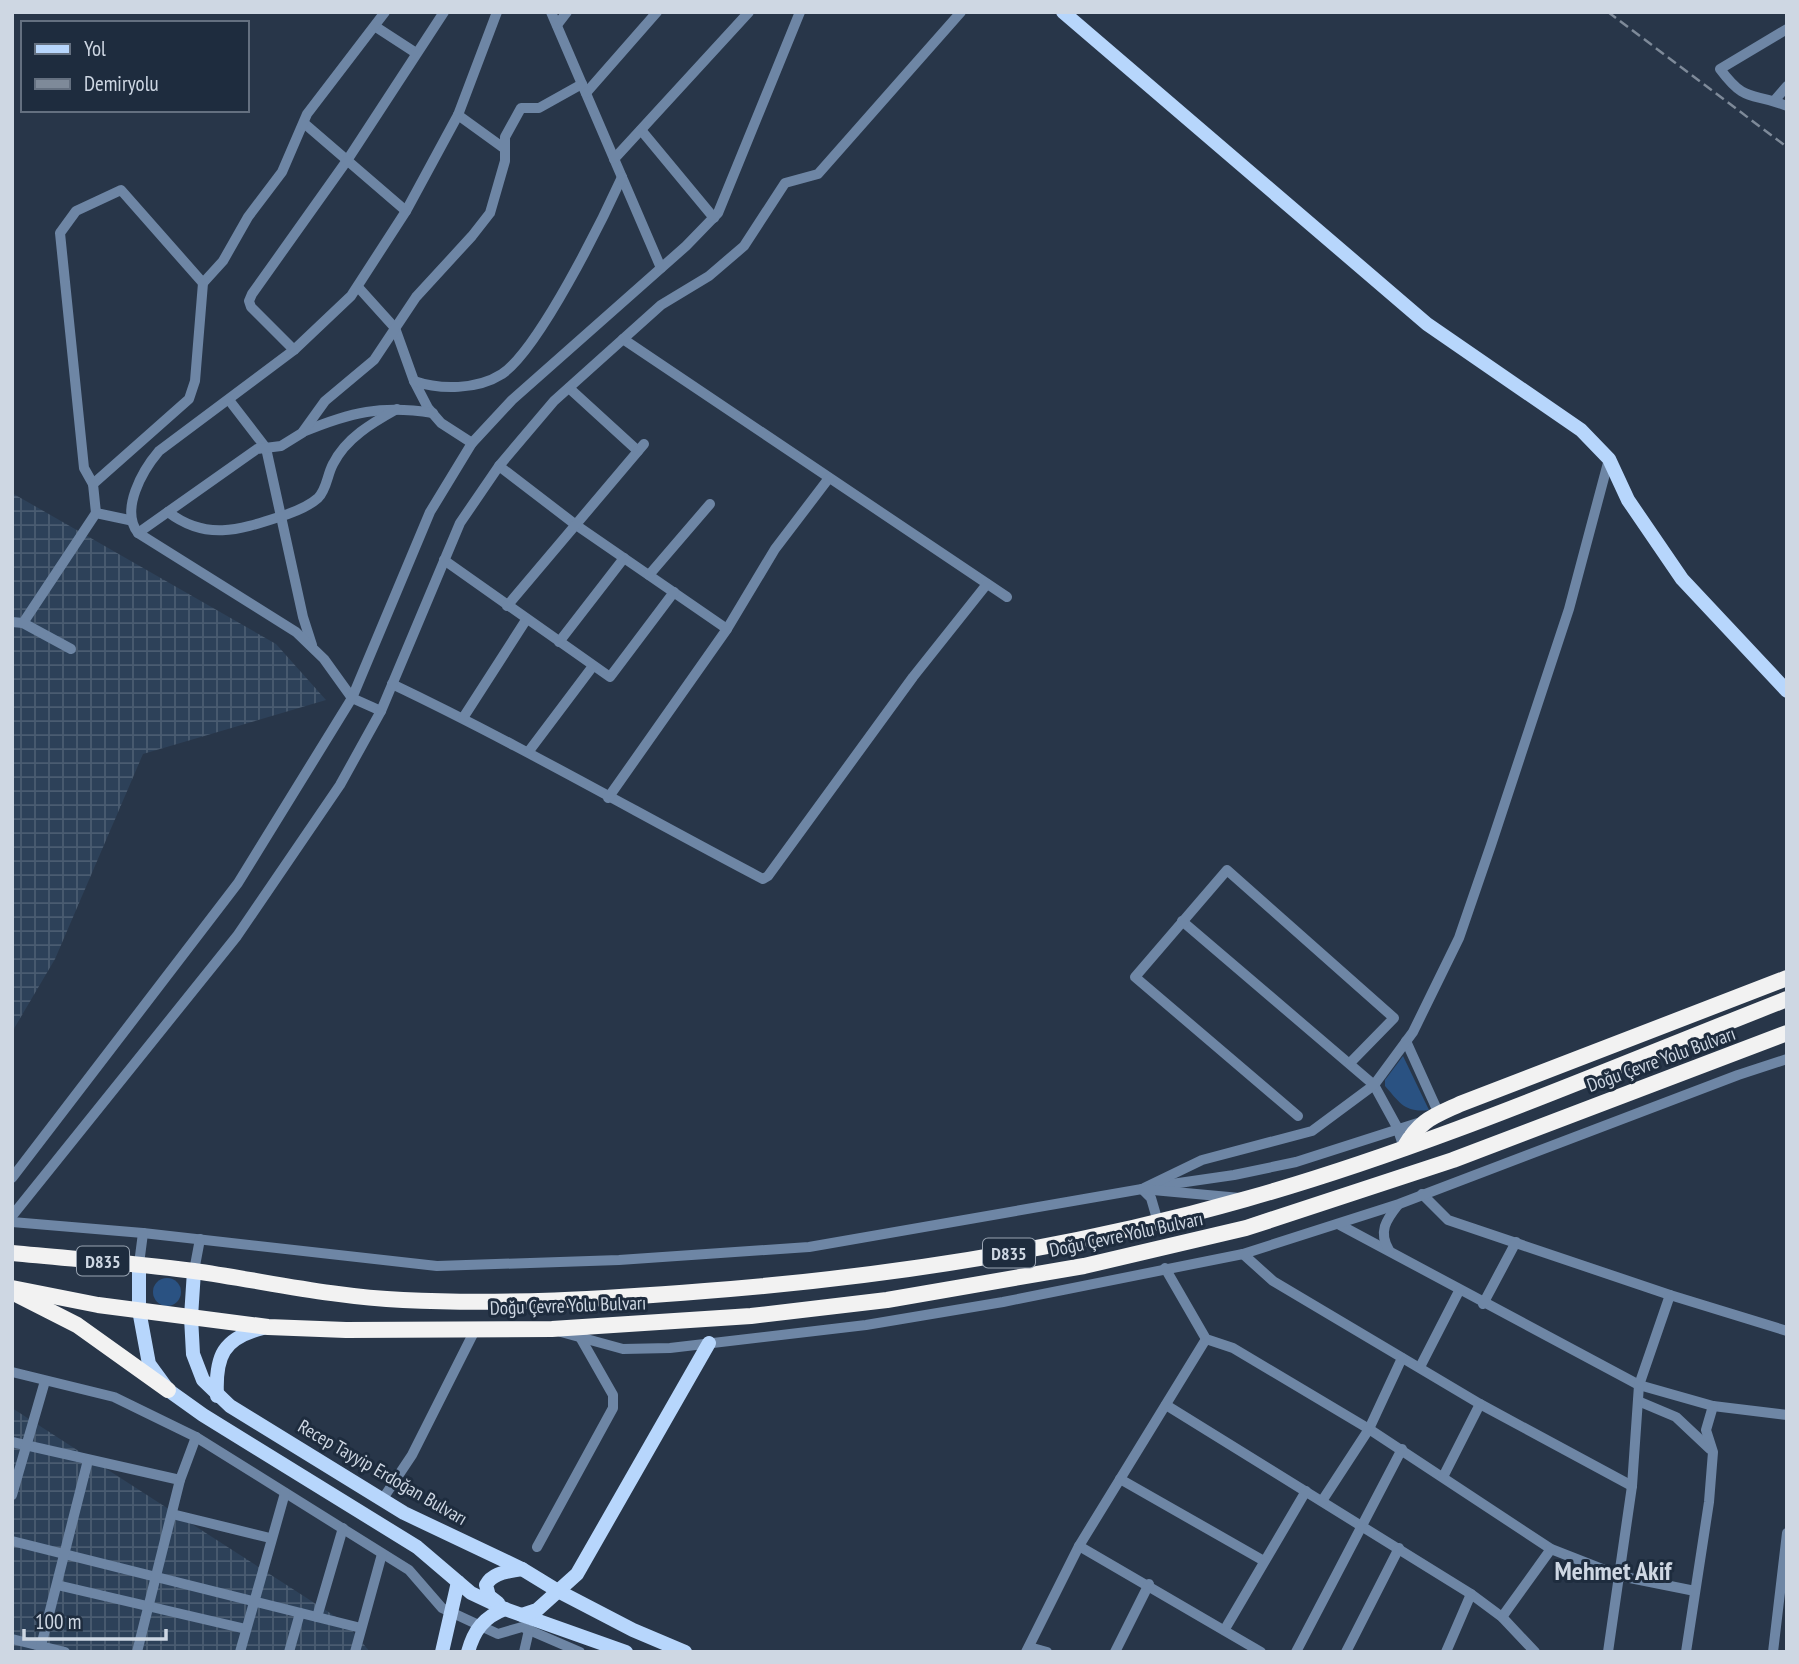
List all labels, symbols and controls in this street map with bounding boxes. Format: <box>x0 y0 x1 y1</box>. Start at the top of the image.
legend <box>21 21 248 112</box>
text: Yol <box>84 35 106 62</box>
text: Demiryolu <box>84 70 159 97</box>
street label: Doğu Çevre Yolu Bulvarı <box>1583 1021 1739 1097</box>
street label: Doğu Çevre Yolu Bulvarı <box>1047 1206 1205 1262</box>
road number: D835 <box>983 1238 1035 1268</box>
road number: D835 <box>77 1246 129 1276</box>
street label: Doğu Çevre Yolu Bulvarı <box>489 1290 647 1320</box>
street label: Recep Tayyip Erdoğan Bulvarı <box>294 1414 472 1530</box>
district label: Mehmet Akif <box>1555 1554 1674 1587</box>
scale bar <box>24 1598 166 1642</box>
text: 100 m <box>35 1608 81 1635</box>

